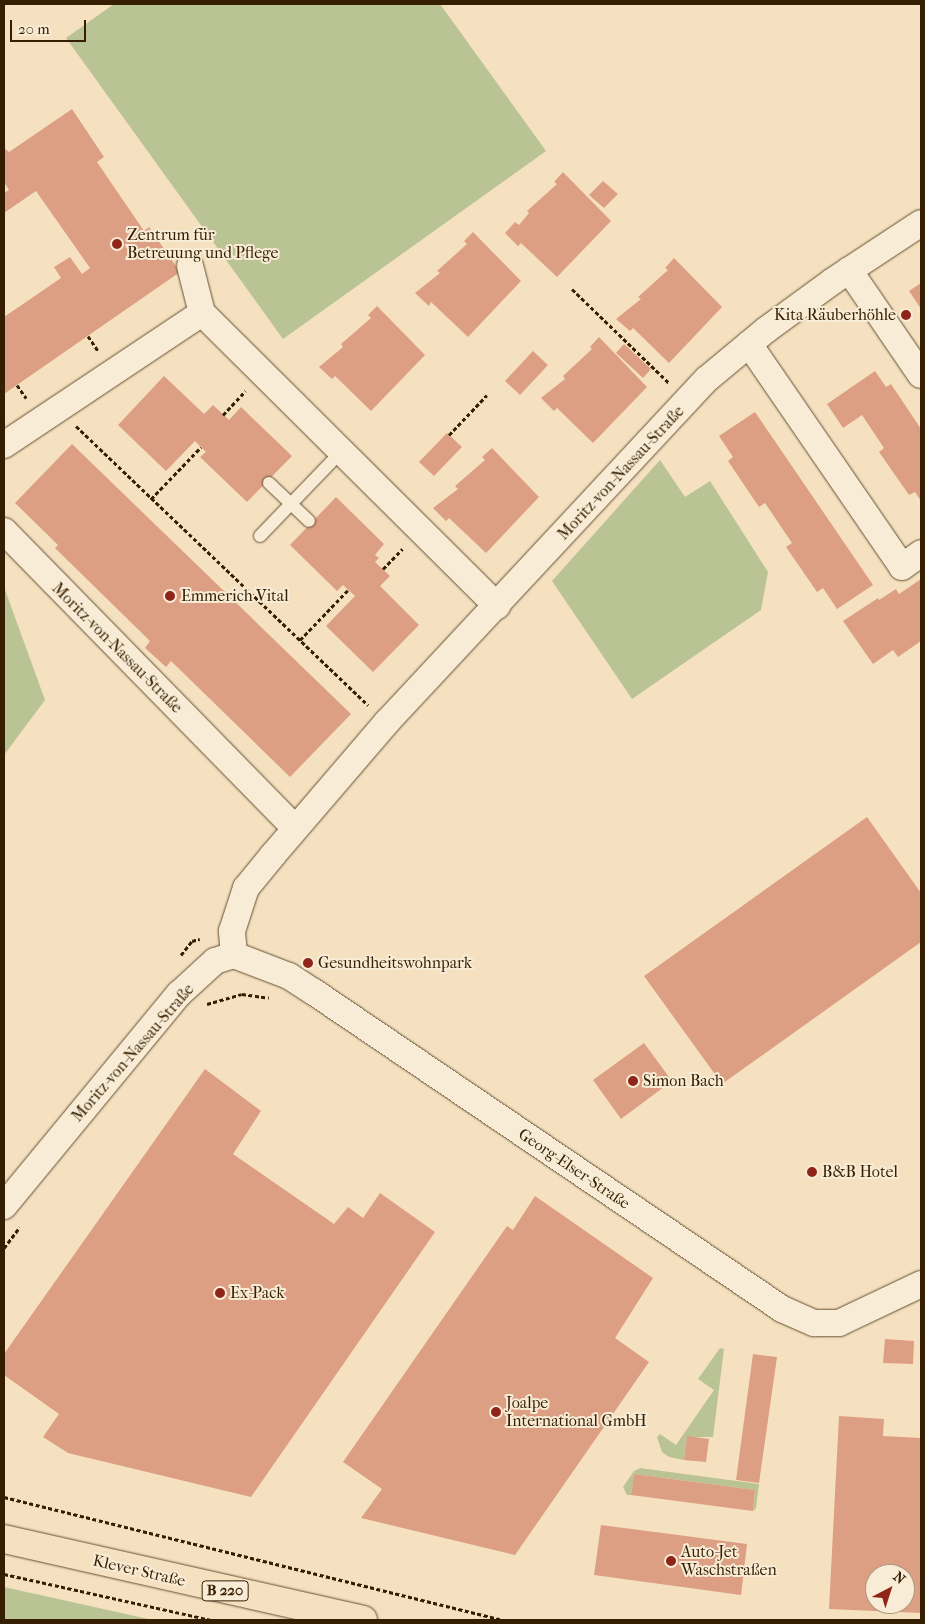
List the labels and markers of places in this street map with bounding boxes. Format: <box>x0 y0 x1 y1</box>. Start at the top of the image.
place label: Zentrum für Betreuung und Pflege <box>127 225 279 263</box>
marker: Zentrum für Betreuung und Pflege <box>111 238 123 250</box>
place label: Kita Räuberhöhle <box>774 305 896 325</box>
marker: Kita Räuberhöhle <box>900 309 912 321</box>
place label: Emmerich Vital <box>181 586 289 606</box>
marker: Emmerich Vital <box>163 589 177 603</box>
place label: Gesundheitswohnpark <box>318 953 472 973</box>
marker: Gesundheitswohnpark <box>302 957 314 969</box>
place label: Simon Bach <box>643 1071 724 1091</box>
marker: Simon Bach <box>627 1075 639 1087</box>
place label: B&B Hotel <box>822 1162 898 1182</box>
marker: B&B Hotel <box>806 1166 818 1178</box>
place label: Ex-Pack <box>230 1283 284 1303</box>
marker: Ex-Pack <box>214 1287 226 1299</box>
place label: Joalpe International GmbH <box>506 1393 647 1431</box>
marker: Joalpe International GmbH <box>490 1406 502 1418</box>
place label: Auto-Jet Waschstraßen <box>681 1542 777 1580</box>
marker: Auto-Jet Waschstraßen <box>665 1555 677 1567</box>

